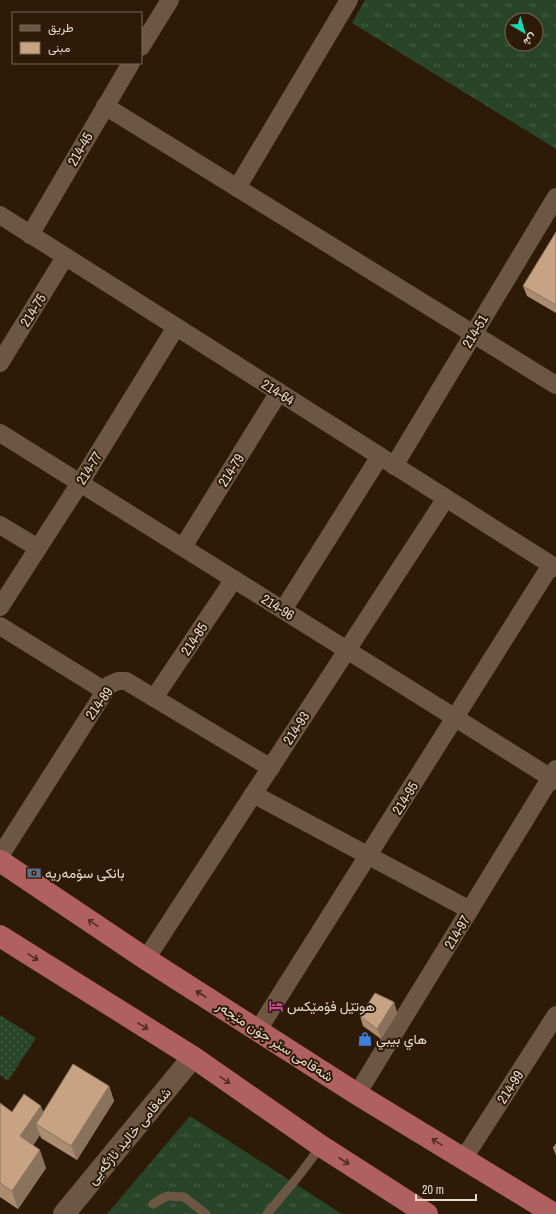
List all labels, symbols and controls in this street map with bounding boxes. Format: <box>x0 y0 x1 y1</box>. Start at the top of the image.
legend <box>12 12 142 64</box>
north arrow <box>504 12 544 52</box>
text: طريق <box>48 20 74 36</box>
text: ش <box>521 30 540 49</box>
text: مبنى <box>48 40 70 56</box>
street label: 214-45 <box>63 129 97 169</box>
street label: 214-75 <box>16 290 50 330</box>
street label: 214-51 <box>458 311 492 351</box>
street label: 214-64 <box>258 375 298 409</box>
street label: 214-77 <box>72 448 106 488</box>
street label: 214-79 <box>214 450 248 490</box>
street label: 214-96 <box>258 590 298 624</box>
street label: 214-85 <box>177 619 211 659</box>
street label: 214-89 <box>81 683 117 723</box>
street label: 214-93 <box>279 708 313 748</box>
street label: 214-95 <box>388 778 422 818</box>
place label: بانکی سۆمەریە <box>45 864 125 882</box>
bank icon: بانکی سۆمەریە <box>26 865 42 881</box>
street label: 214-97 <box>440 912 474 952</box>
one-way arrow <box>87 918 98 927</box>
one-way arrow <box>27 953 38 961</box>
one-way arrow <box>196 990 207 998</box>
street label: شەقامی سێر جۆن مێجەر <box>212 996 337 1086</box>
place label: هوتێل فۆمێکس <box>287 997 375 1015</box>
hotel icon: هوتێل فۆمێکس <box>268 998 284 1014</box>
one-way arrow <box>137 1022 148 1030</box>
place label: هاي بيبي <box>376 1030 427 1051</box>
shop icon: هاي بيبي <box>357 1031 373 1047</box>
street label: 214-99 <box>493 1067 527 1107</box>
one-way arrow <box>219 1076 230 1084</box>
street label: شەقامی خالید ئاژگەیی <box>83 1084 175 1188</box>
one-way arrow <box>432 1138 443 1146</box>
one-way arrow <box>338 1157 349 1165</box>
scale bar <box>416 1176 476 1202</box>
text: 20 m <box>422 1182 444 1198</box>

